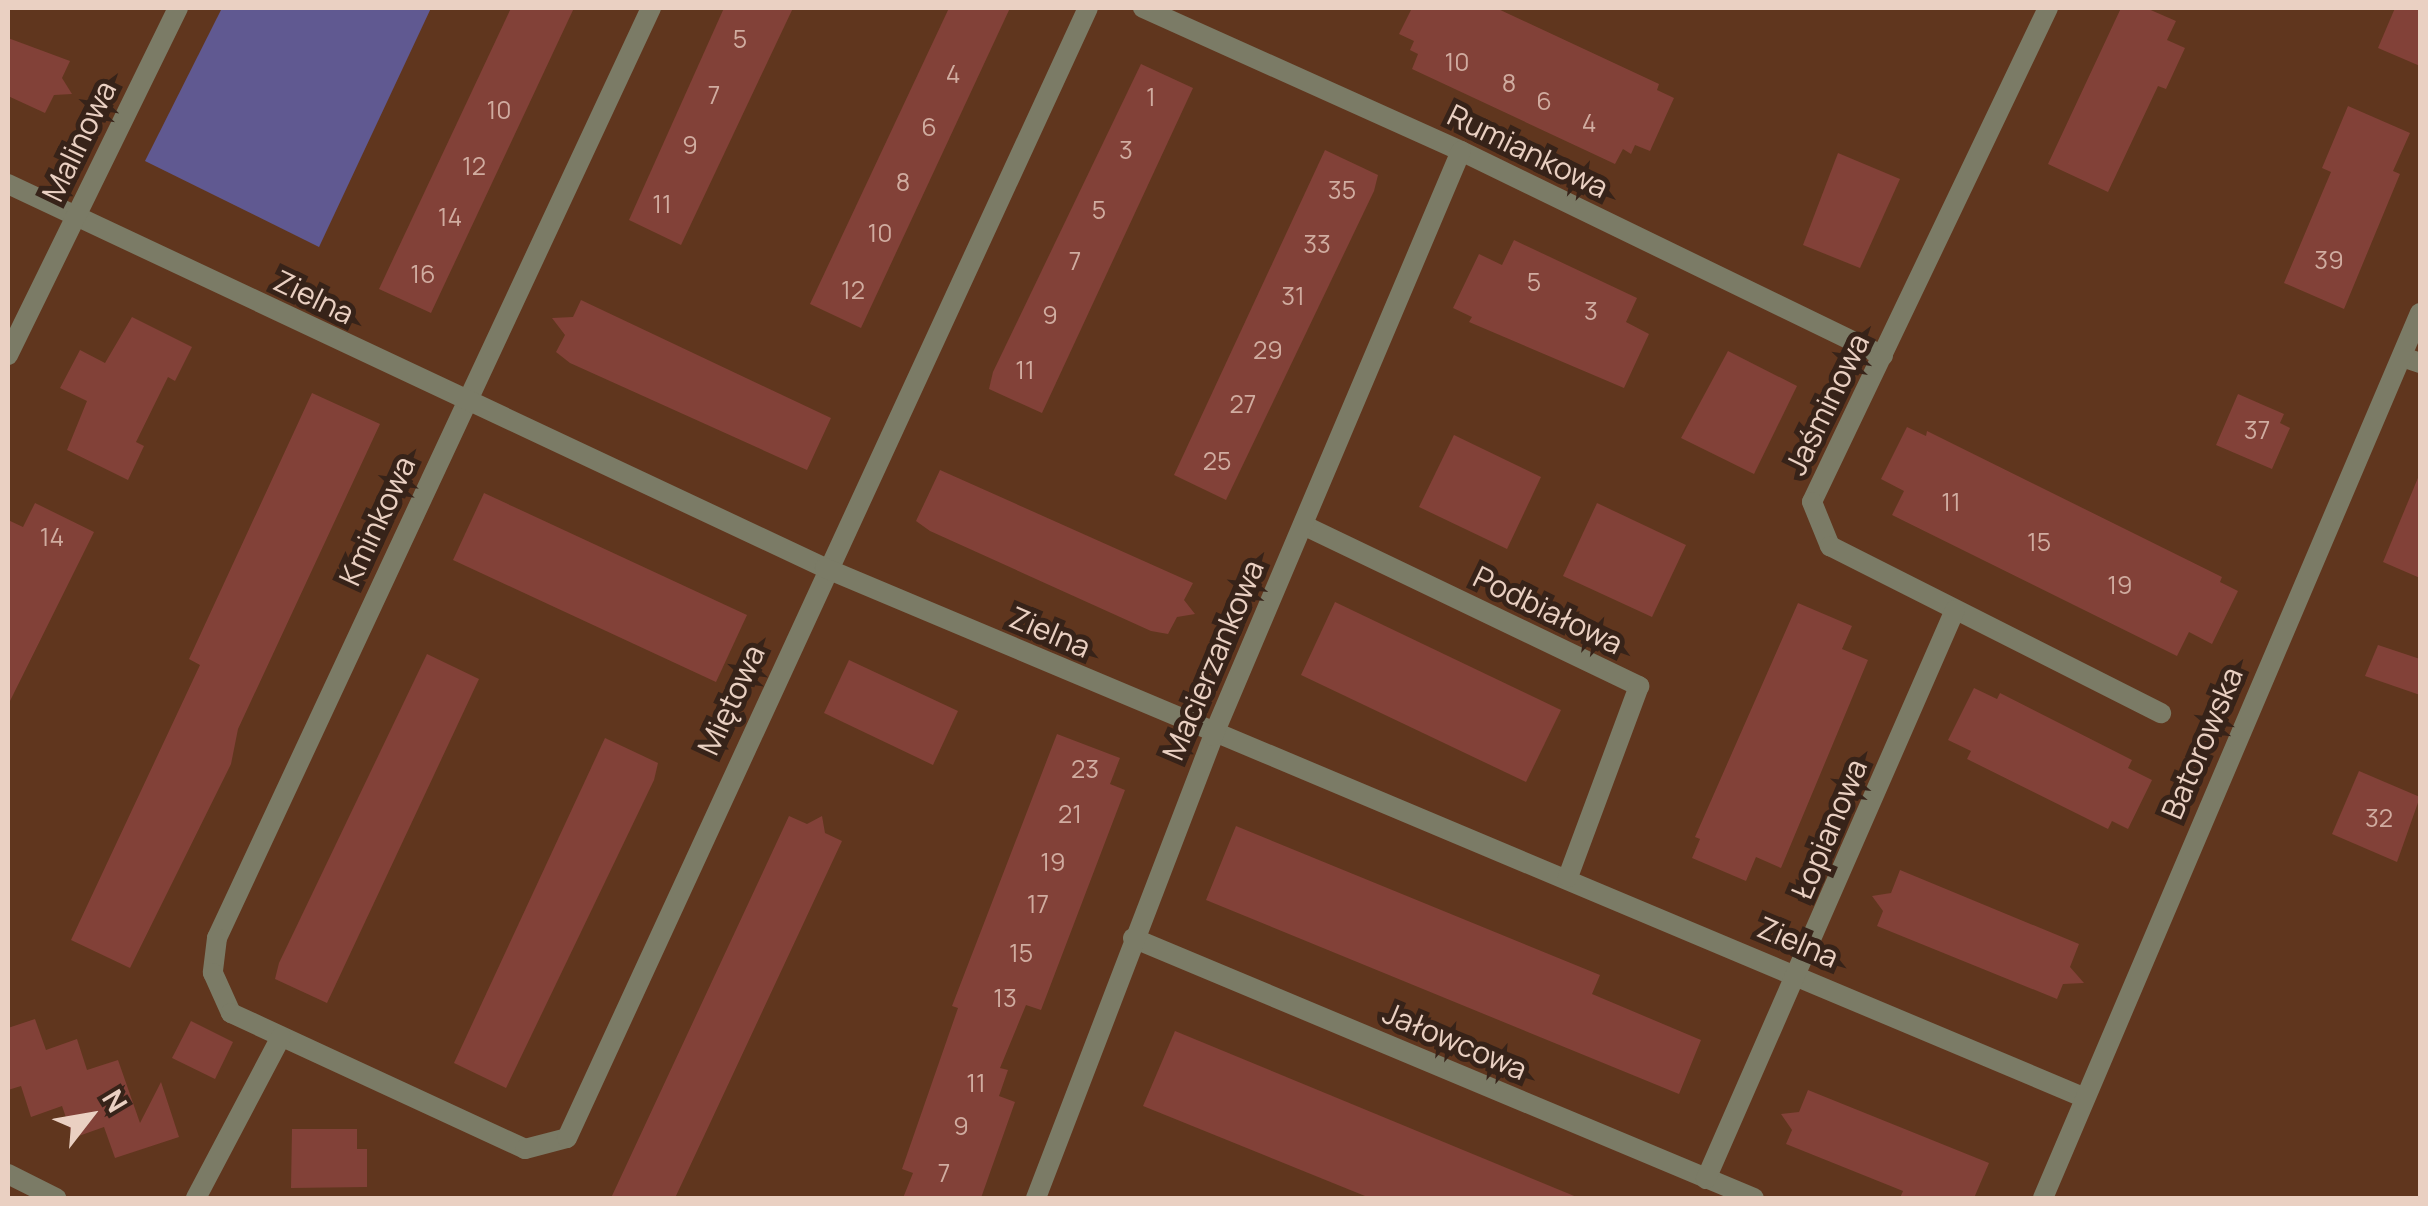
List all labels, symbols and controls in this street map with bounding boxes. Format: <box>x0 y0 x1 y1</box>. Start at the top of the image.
house number: 5 <box>733 24 747 54</box>
house number: 10 <box>1445 47 1469 77</box>
house number: 4 <box>946 59 960 89</box>
house number: 8 <box>1502 68 1516 98</box>
street label: Malinowa <box>34 75 124 207</box>
house number: 7 <box>708 80 720 110</box>
house number: 1 <box>1146 82 1156 112</box>
house number: 6 <box>1536 86 1552 116</box>
house number: 10 <box>487 95 511 125</box>
street label: Rumiankowa <box>1442 97 1614 205</box>
house number: 4 <box>1582 108 1596 138</box>
house number: 6 <box>921 112 937 142</box>
house number: 9 <box>682 130 698 160</box>
house number: 3 <box>1119 135 1133 165</box>
house number: 12 <box>462 151 486 181</box>
house number: 8 <box>896 167 910 197</box>
house number: 35 <box>1328 175 1356 205</box>
house number: 11 <box>652 189 672 219</box>
house number: 5 <box>1092 195 1106 225</box>
house number: 14 <box>438 202 462 232</box>
house number: 10 <box>868 218 892 248</box>
house number: 33 <box>1303 229 1331 259</box>
house number: 39 <box>2314 245 2344 275</box>
house number: 7 <box>1069 246 1081 276</box>
house number: 16 <box>410 259 436 289</box>
street label: Zielna <box>268 262 360 332</box>
house number: 5 <box>1527 267 1541 297</box>
house number: 12 <box>841 275 865 305</box>
house number: 31 <box>1281 281 1305 311</box>
house number: 3 <box>1584 296 1598 326</box>
house number: 9 <box>1042 300 1058 330</box>
street label: Jaśminowa <box>1777 328 1877 480</box>
house number: 29 <box>1253 335 1283 365</box>
house number: 11 <box>1015 355 1035 385</box>
house number: 27 <box>1230 389 1256 419</box>
house number: 37 <box>2244 415 2270 445</box>
house number: 25 <box>1203 446 1231 476</box>
street label: Kminkowa <box>331 451 423 591</box>
house number: 11 <box>1941 487 1961 517</box>
house number: 14 <box>40 522 64 552</box>
house number: 15 <box>2027 527 2051 557</box>
street label: Macierzankowa <box>1155 555 1271 765</box>
street label: Podbiałowa <box>1467 558 1629 662</box>
house number: 19 <box>2107 570 2133 600</box>
street label: Zielna <box>1004 599 1096 665</box>
street label: Miętowa <box>690 639 772 761</box>
street label: Batorowska <box>2154 662 2250 824</box>
house number: 23 <box>1071 754 1099 784</box>
street label: Łopianowa <box>1783 754 1875 904</box>
house number: 21 <box>1058 799 1082 829</box>
house number: 32 <box>2365 803 2393 833</box>
house number: 19 <box>1040 847 1066 877</box>
house number: 17 <box>1027 889 1049 919</box>
street label: Zielna <box>1752 909 1844 975</box>
house number: 15 <box>1009 938 1033 968</box>
house number: 13 <box>993 983 1017 1013</box>
street label: Jałowcowa <box>1378 995 1532 1087</box>
north arrow <box>40 1066 140 1166</box>
house number: 11 <box>966 1068 986 1098</box>
text: N <box>94 1082 137 1119</box>
house number: 9 <box>953 1111 969 1141</box>
house number: 7 <box>938 1158 950 1188</box>

